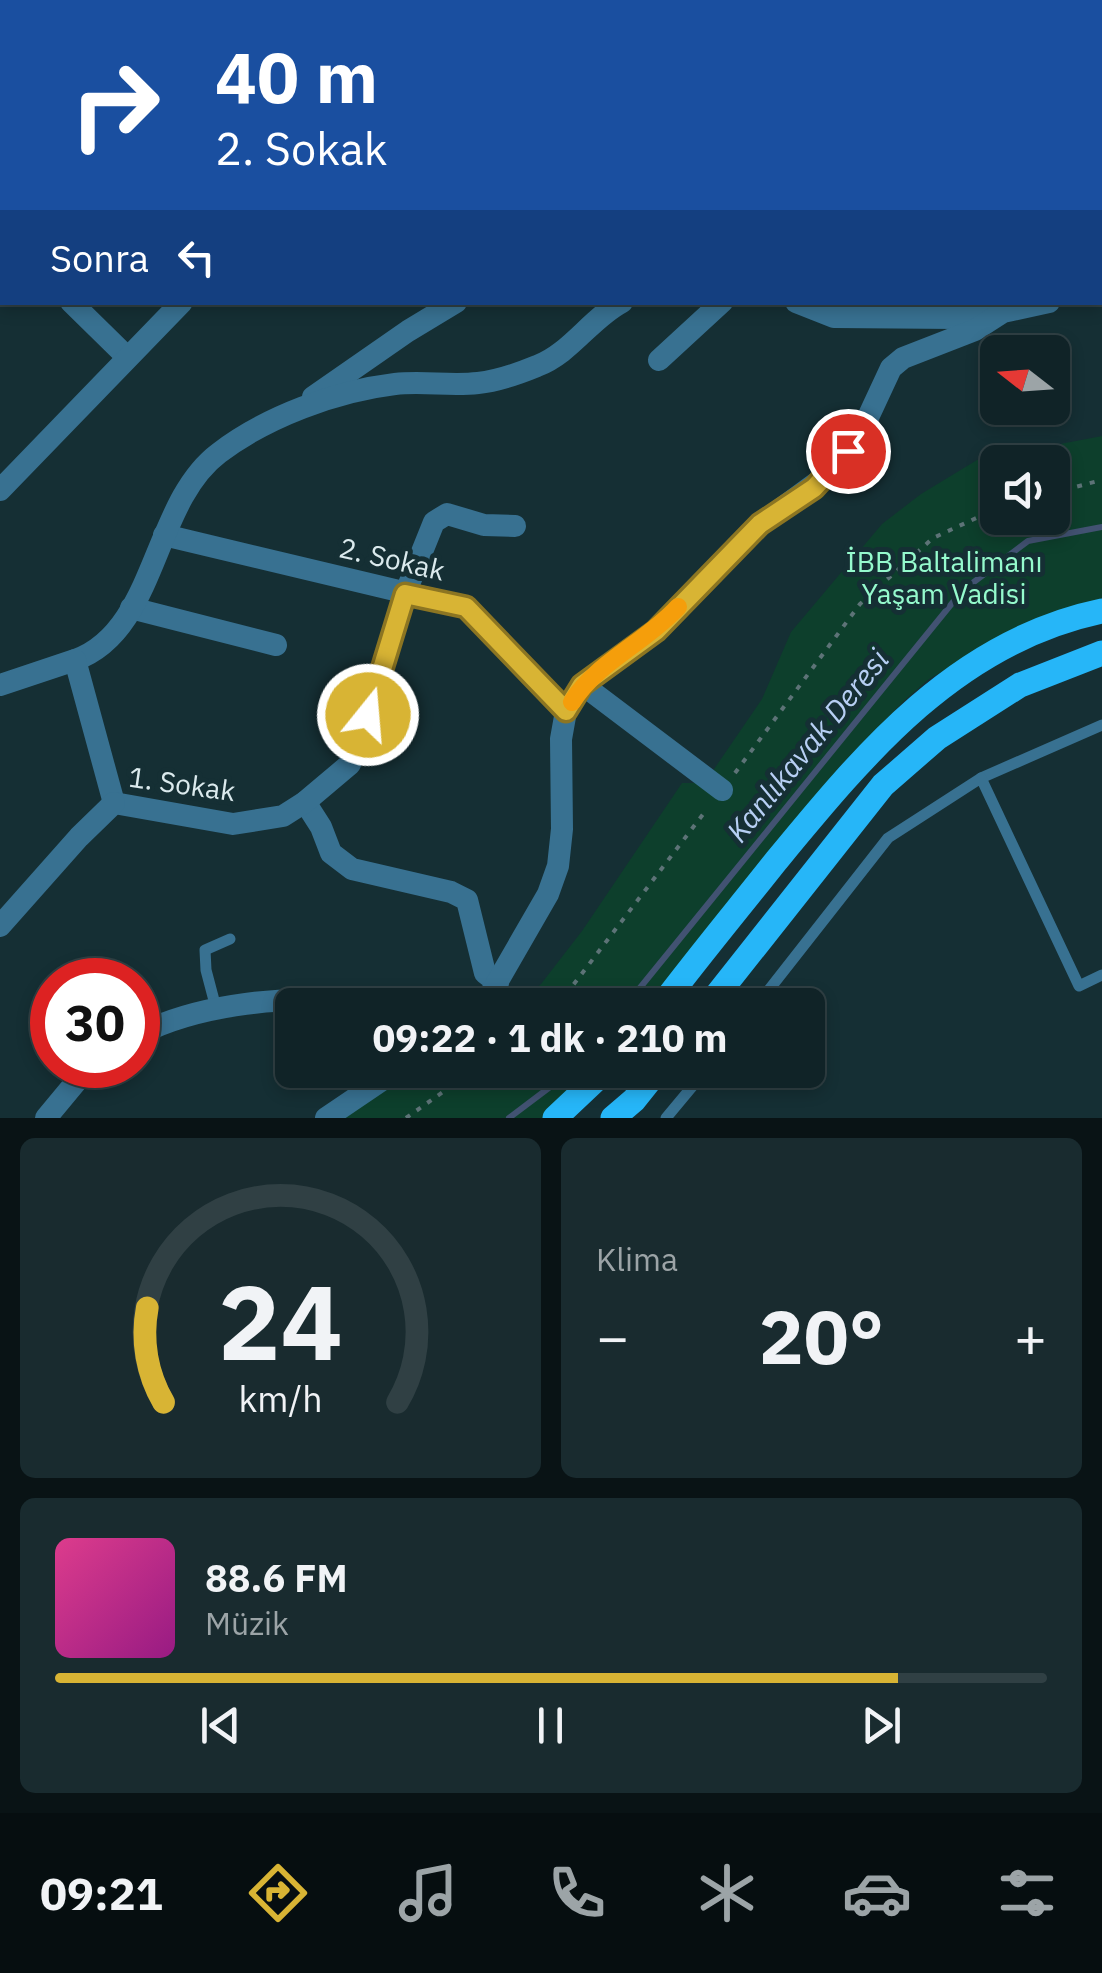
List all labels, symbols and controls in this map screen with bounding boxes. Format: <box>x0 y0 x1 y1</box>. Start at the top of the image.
text: 40 m <box>215 31 378 122</box>
icon: right <box>50 40 180 170</box>
text: 2. Sokak <box>215 119 387 177</box>
icon: left <box>169 230 224 285</box>
text: Sonra <box>50 233 149 282</box>
north arrow <box>980 335 1070 425</box>
map controls <box>980 335 1070 535</box>
pin <box>806 409 891 494</box>
icon: arrive <box>821 424 876 479</box>
button: sound <box>980 445 1070 535</box>
street label: 2. Sokak <box>336 528 449 589</box>
park label: İBB Baltalimanı Yaşam Vadisi <box>846 543 1042 612</box>
water label: Kanlıkavak Deresi <box>717 641 897 849</box>
position arrow <box>316 663 420 767</box>
street label: 1. Sokak <box>126 758 238 809</box>
speed limit sign: 30 <box>30 958 160 1088</box>
text: 09:22 · 1 dk · 210 m <box>373 1013 727 1062</box>
text: Klima <box>596 1238 678 1280</box>
text: 24 <box>218 1253 343 1389</box>
text: 20° <box>759 1287 884 1385</box>
text: − <box>596 1301 629 1372</box>
text: + <box>1014 1301 1047 1372</box>
text: km/h <box>238 1375 323 1422</box>
text: 88.6 FM <box>205 1553 348 1602</box>
text: Müzik <box>205 1602 289 1644</box>
icon: previous <box>193 1698 248 1753</box>
icon: pause <box>523 1698 578 1753</box>
icon: next <box>854 1698 909 1753</box>
icon: directions <box>243 1858 313 1928</box>
icon: music <box>393 1858 463 1928</box>
icon: phone <box>542 1858 612 1928</box>
icon: climate <box>692 1858 762 1928</box>
icon: car <box>842 1858 912 1928</box>
icon: filters <box>992 1858 1062 1928</box>
text: 09:21 <box>40 1864 163 1922</box>

